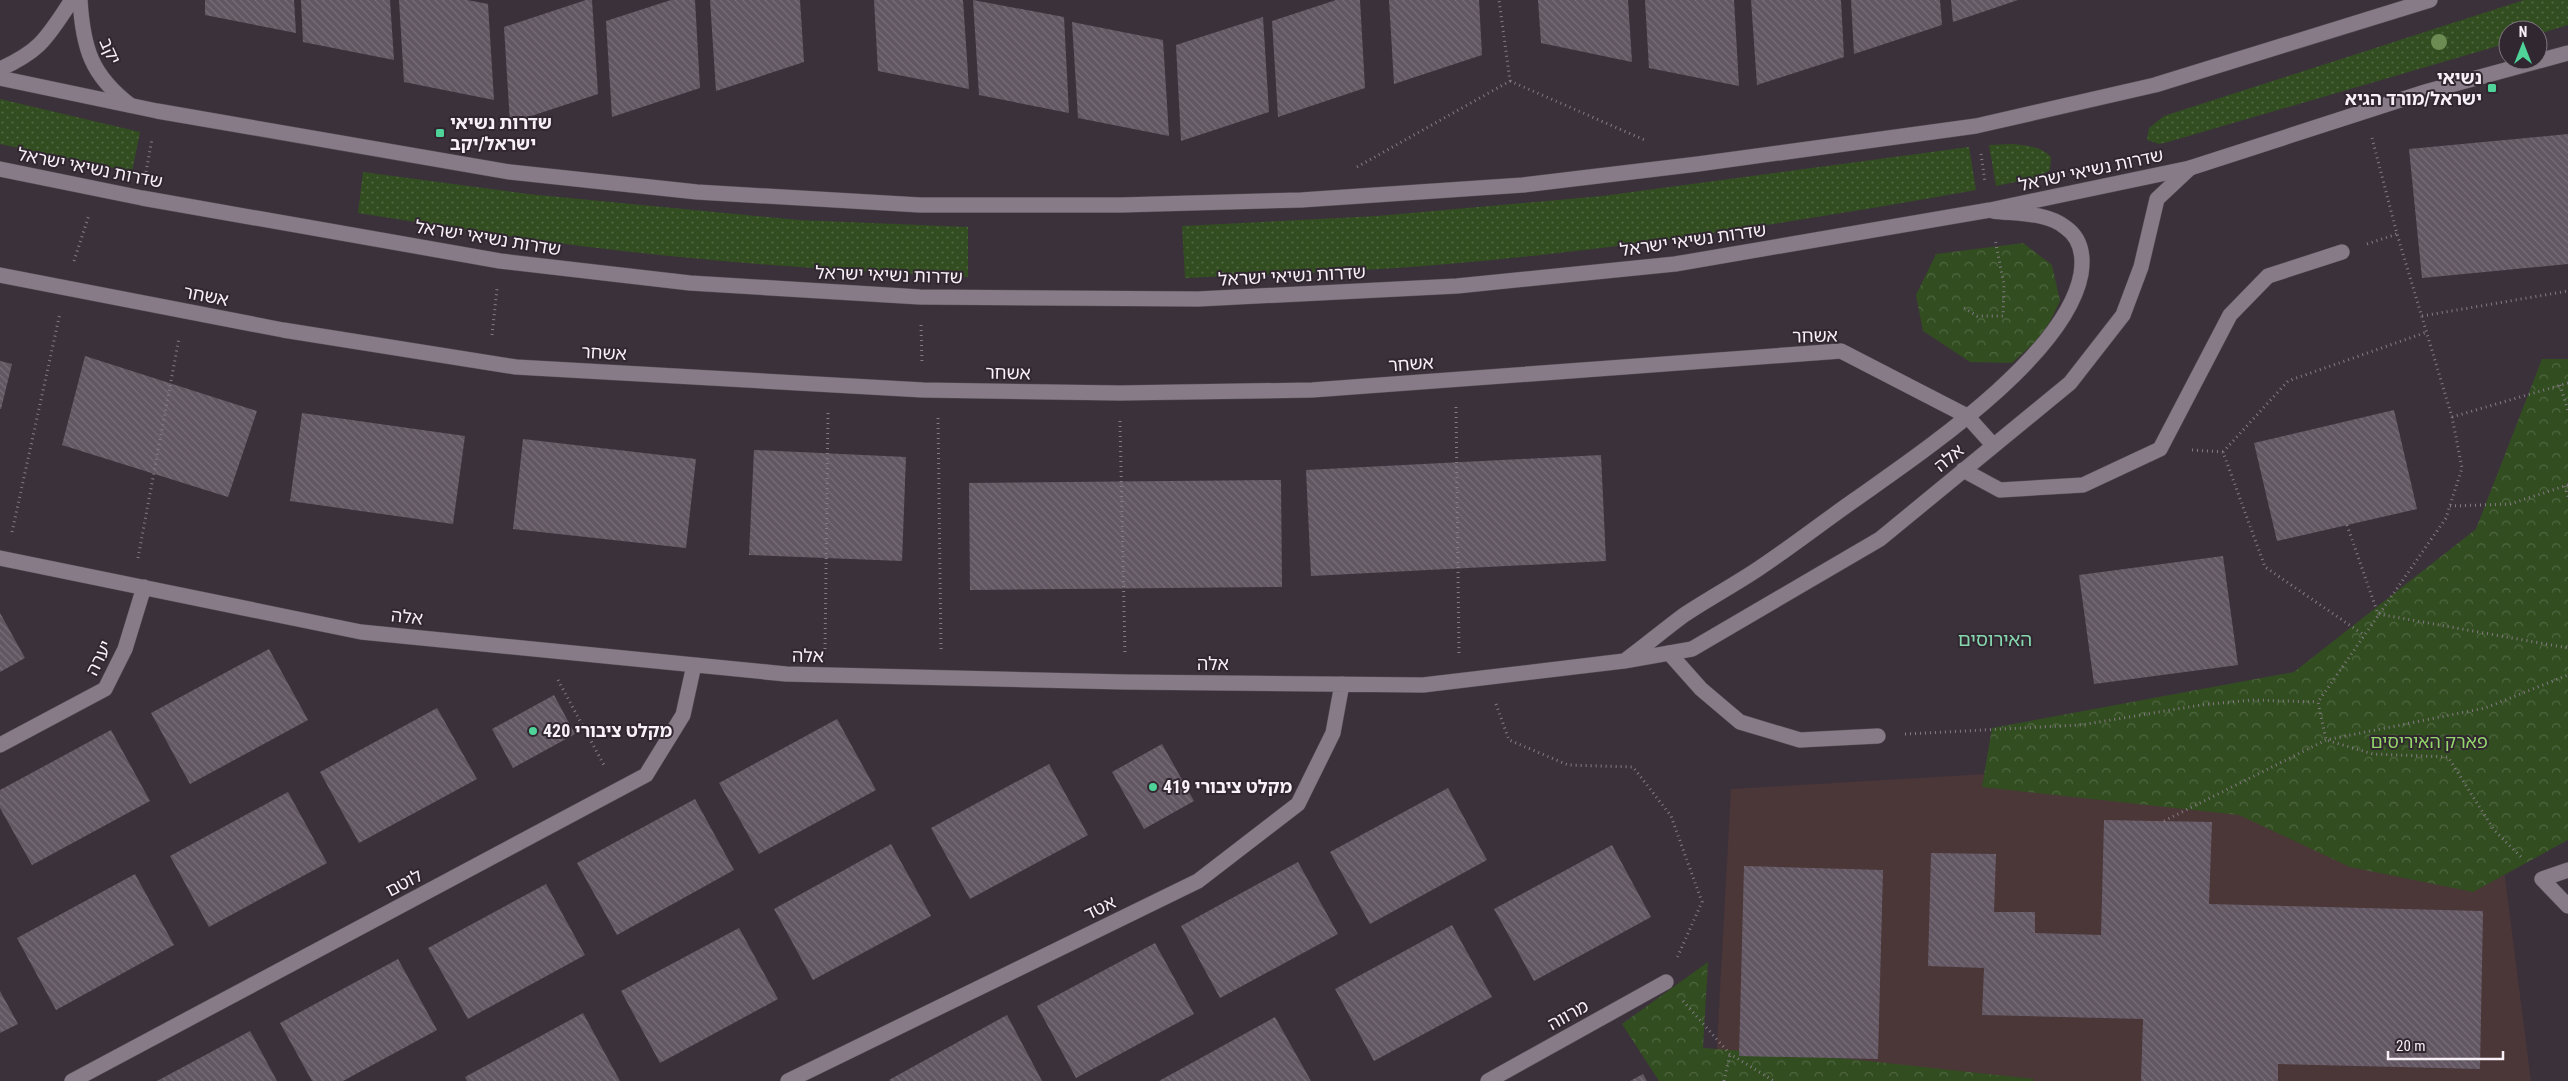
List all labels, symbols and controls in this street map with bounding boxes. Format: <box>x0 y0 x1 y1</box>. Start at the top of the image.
north arrow <box>2498 20 2548 70</box>
text: N <box>2519 24 2527 40</box>
street label: יקב <box>95 34 126 67</box>
place label: נשיאי ישראל/מורד הגיא <box>2345 67 2482 109</box>
marker: נשיאי ישראל/מורד הגיא <box>2486 82 2498 94</box>
place label: שדרות נשיאי ישראל/יקב <box>450 112 552 154</box>
marker: שדרות נשיאי ישראל/יקב <box>434 127 446 139</box>
street label: שדרות נשיאי ישראל <box>16 143 165 192</box>
street label: שדרות נשיאי ישראל <box>2016 144 2165 195</box>
street label: שדרות נשיאי ישראל <box>414 216 563 259</box>
street label: שדרות נשיאי ישראל <box>1618 219 1768 260</box>
street label: שדרות נשיאי ישראל <box>815 261 963 288</box>
street label: שדרות נשיאי ישראל <box>1218 261 1366 290</box>
street label: אשחר <box>182 281 230 310</box>
street label: אשחר <box>1792 325 1838 346</box>
street label: אשחר <box>581 341 627 364</box>
street label: אשחר <box>1388 351 1434 376</box>
street label: אשחר <box>985 362 1031 383</box>
street label: אלה <box>1930 439 1968 476</box>
street label: אלה <box>390 604 424 629</box>
district label: האירוסים <box>1958 628 2032 651</box>
street label: יערה <box>81 637 116 679</box>
street label: אלה <box>792 645 824 666</box>
street label: אלה <box>1197 653 1229 674</box>
place label: מקלט ציבורי 420 <box>543 720 672 741</box>
marker: מקלט ציבורי 420 <box>527 725 539 737</box>
park label: פארק האיריסים <box>2370 731 2488 752</box>
place label: מקלט ציבורי 419 <box>1163 776 1292 797</box>
marker: מקלט ציבורי 419 <box>1147 781 1159 793</box>
street label: לוטם <box>382 864 426 901</box>
street label: אטד <box>1081 891 1119 924</box>
street label: מרווה <box>1544 995 1592 1034</box>
scale bar <box>2388 1028 2503 1060</box>
text: 20 m <box>2396 1037 2426 1055</box>

